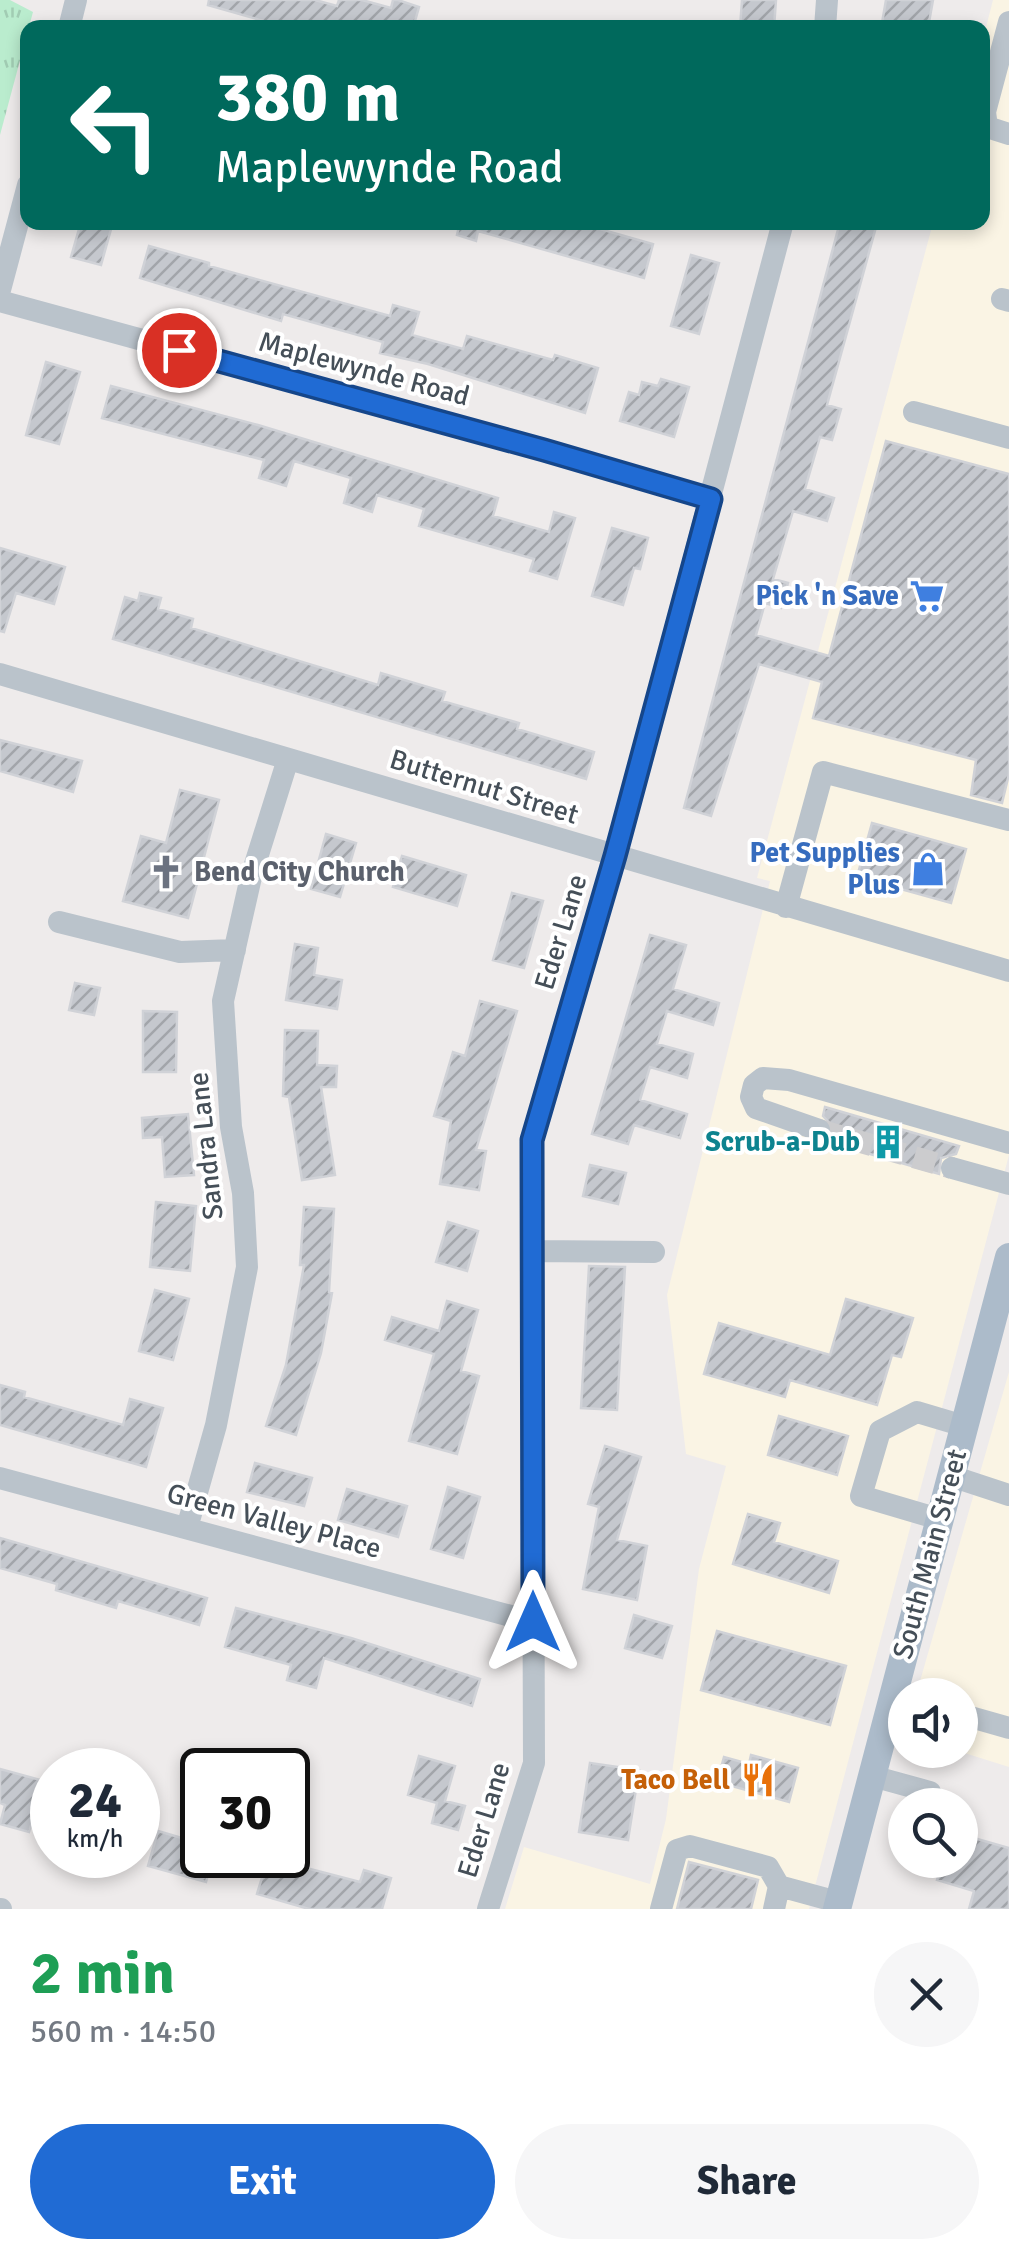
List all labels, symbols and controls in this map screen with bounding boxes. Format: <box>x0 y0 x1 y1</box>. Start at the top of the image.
text: 380 m <box>215 54 400 140</box>
icon: left <box>50 60 180 190</box>
text: Maplewynde Road <box>215 140 563 195</box>
pin <box>137 308 222 393</box>
icon: arrive <box>152 323 207 378</box>
street label: Maplewynde Road <box>255 325 473 413</box>
supermarket icon: Pick 'n Save <box>908 577 946 615</box>
place label: Pick 'n Save <box>756 579 899 613</box>
street label: Butternut Street <box>386 742 583 832</box>
place label: Pet Supplies Plus <box>749 836 900 902</box>
shop icon: Pet Supplies Plus <box>909 850 947 888</box>
church icon: Bend City Church <box>147 853 185 891</box>
place label: Bend City Church <box>194 855 405 889</box>
street label: Eder Lane <box>527 870 595 994</box>
street label: Sandra Lane <box>181 1071 231 1221</box>
building icon: Scrub-a-Dub <box>869 1123 907 1161</box>
place label: Scrub-a-Dub <box>705 1125 860 1159</box>
street label: South Main Street <box>886 1445 974 1662</box>
street label: Green Valley Place <box>163 1476 385 1566</box>
position arrow <box>481 1570 585 1674</box>
map controls <box>888 1678 978 1878</box>
button: sound <box>888 1678 978 1768</box>
speed limit sign: 30 <box>180 1748 310 1878</box>
street label: Eder Lane <box>450 1758 518 1882</box>
restaurant icon: Taco Bell <box>739 1761 777 1799</box>
place label: Taco Bell <box>621 1763 730 1797</box>
text: 24 <box>68 1770 122 1832</box>
button: search <box>888 1788 978 1878</box>
text: km/h <box>67 1823 123 1854</box>
text: 2 min <box>30 1937 175 2011</box>
button: close <box>874 1942 979 2047</box>
text: 560 m · 14:50 <box>30 2012 216 2051</box>
button: Exit <box>30 2124 495 2239</box>
button: Share <box>515 2124 979 2239</box>

